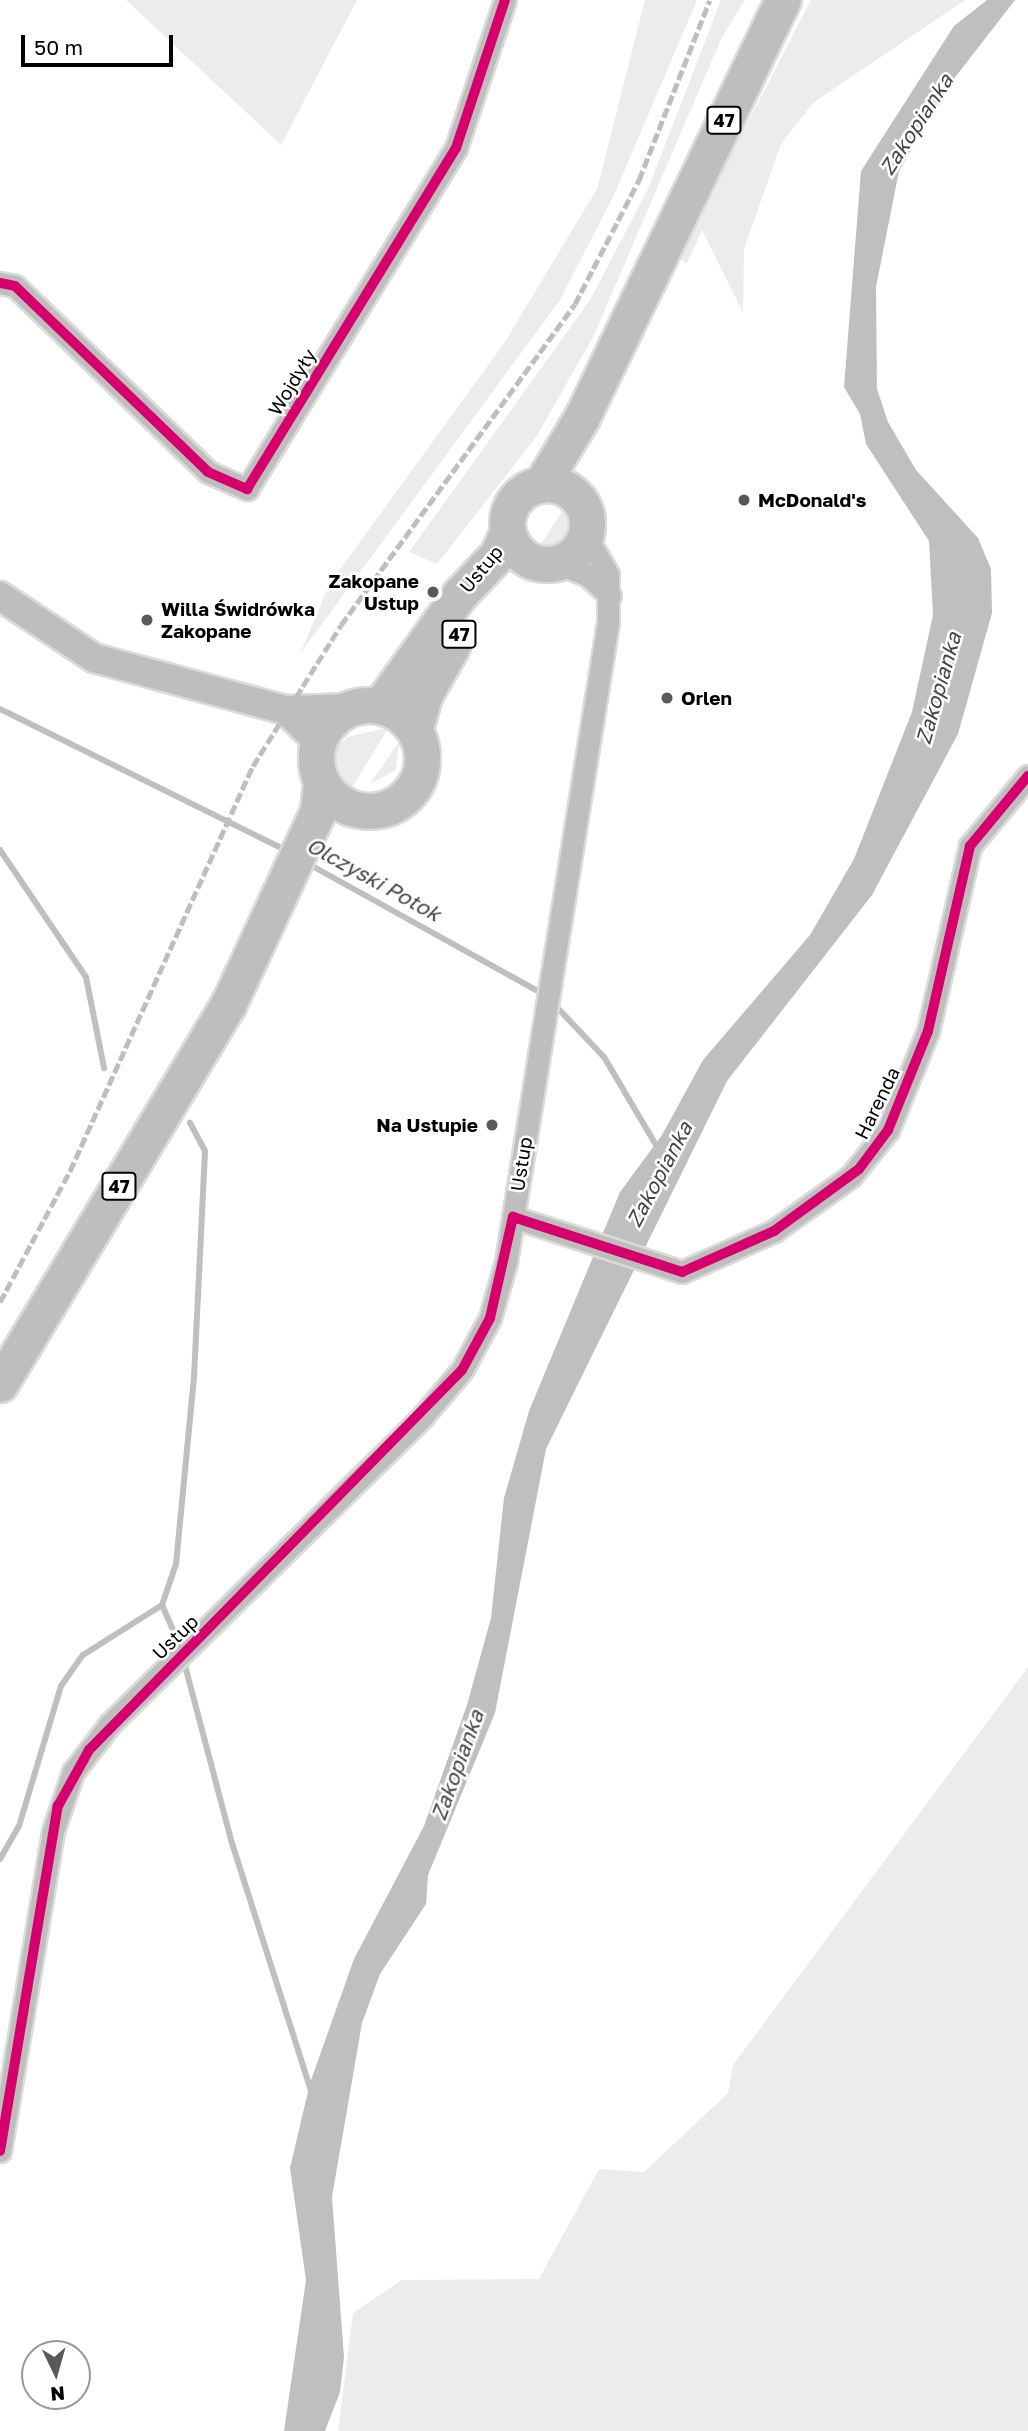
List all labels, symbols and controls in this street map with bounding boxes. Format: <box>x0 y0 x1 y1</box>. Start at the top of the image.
scale bar <box>24 21 177 65</box>
text: 50 m <box>34 34 83 60</box>
water label: Zakopianka <box>874 69 958 179</box>
road number: 47 <box>705 106 743 134</box>
street label: Wojdyły <box>263 345 321 419</box>
place label: McDonald's <box>758 489 866 511</box>
marker: McDonald's <box>736 492 752 508</box>
street label: Ustup <box>455 541 507 597</box>
place label: Zakopane Ustup <box>329 570 419 614</box>
marker: Zakopane Ustup <box>425 584 441 600</box>
place label: Willa Świdrówka Zakopane <box>161 598 315 642</box>
marker: Willa Świdrówka Zakopane <box>139 612 155 628</box>
road number: 47 <box>440 620 478 648</box>
water label: Zakopianka <box>910 629 966 747</box>
place label: Orlen <box>681 687 732 709</box>
marker: Orlen <box>659 690 675 706</box>
water label: Olczyski Potok <box>303 832 445 926</box>
street label: Harenda <box>850 1063 904 1143</box>
place label: Na Ustupie <box>376 1114 478 1136</box>
marker: Na Ustupie <box>484 1117 500 1133</box>
water label: Zakopianka <box>621 1117 697 1231</box>
street label: Ustup <box>505 1135 537 1193</box>
road number: 47 <box>100 1171 138 1200</box>
street label: Ustup <box>147 1610 203 1664</box>
water label: Zakopianka <box>425 1706 489 1824</box>
north arrow <box>21 2340 91 2410</box>
text: N <box>50 2382 66 2407</box>

